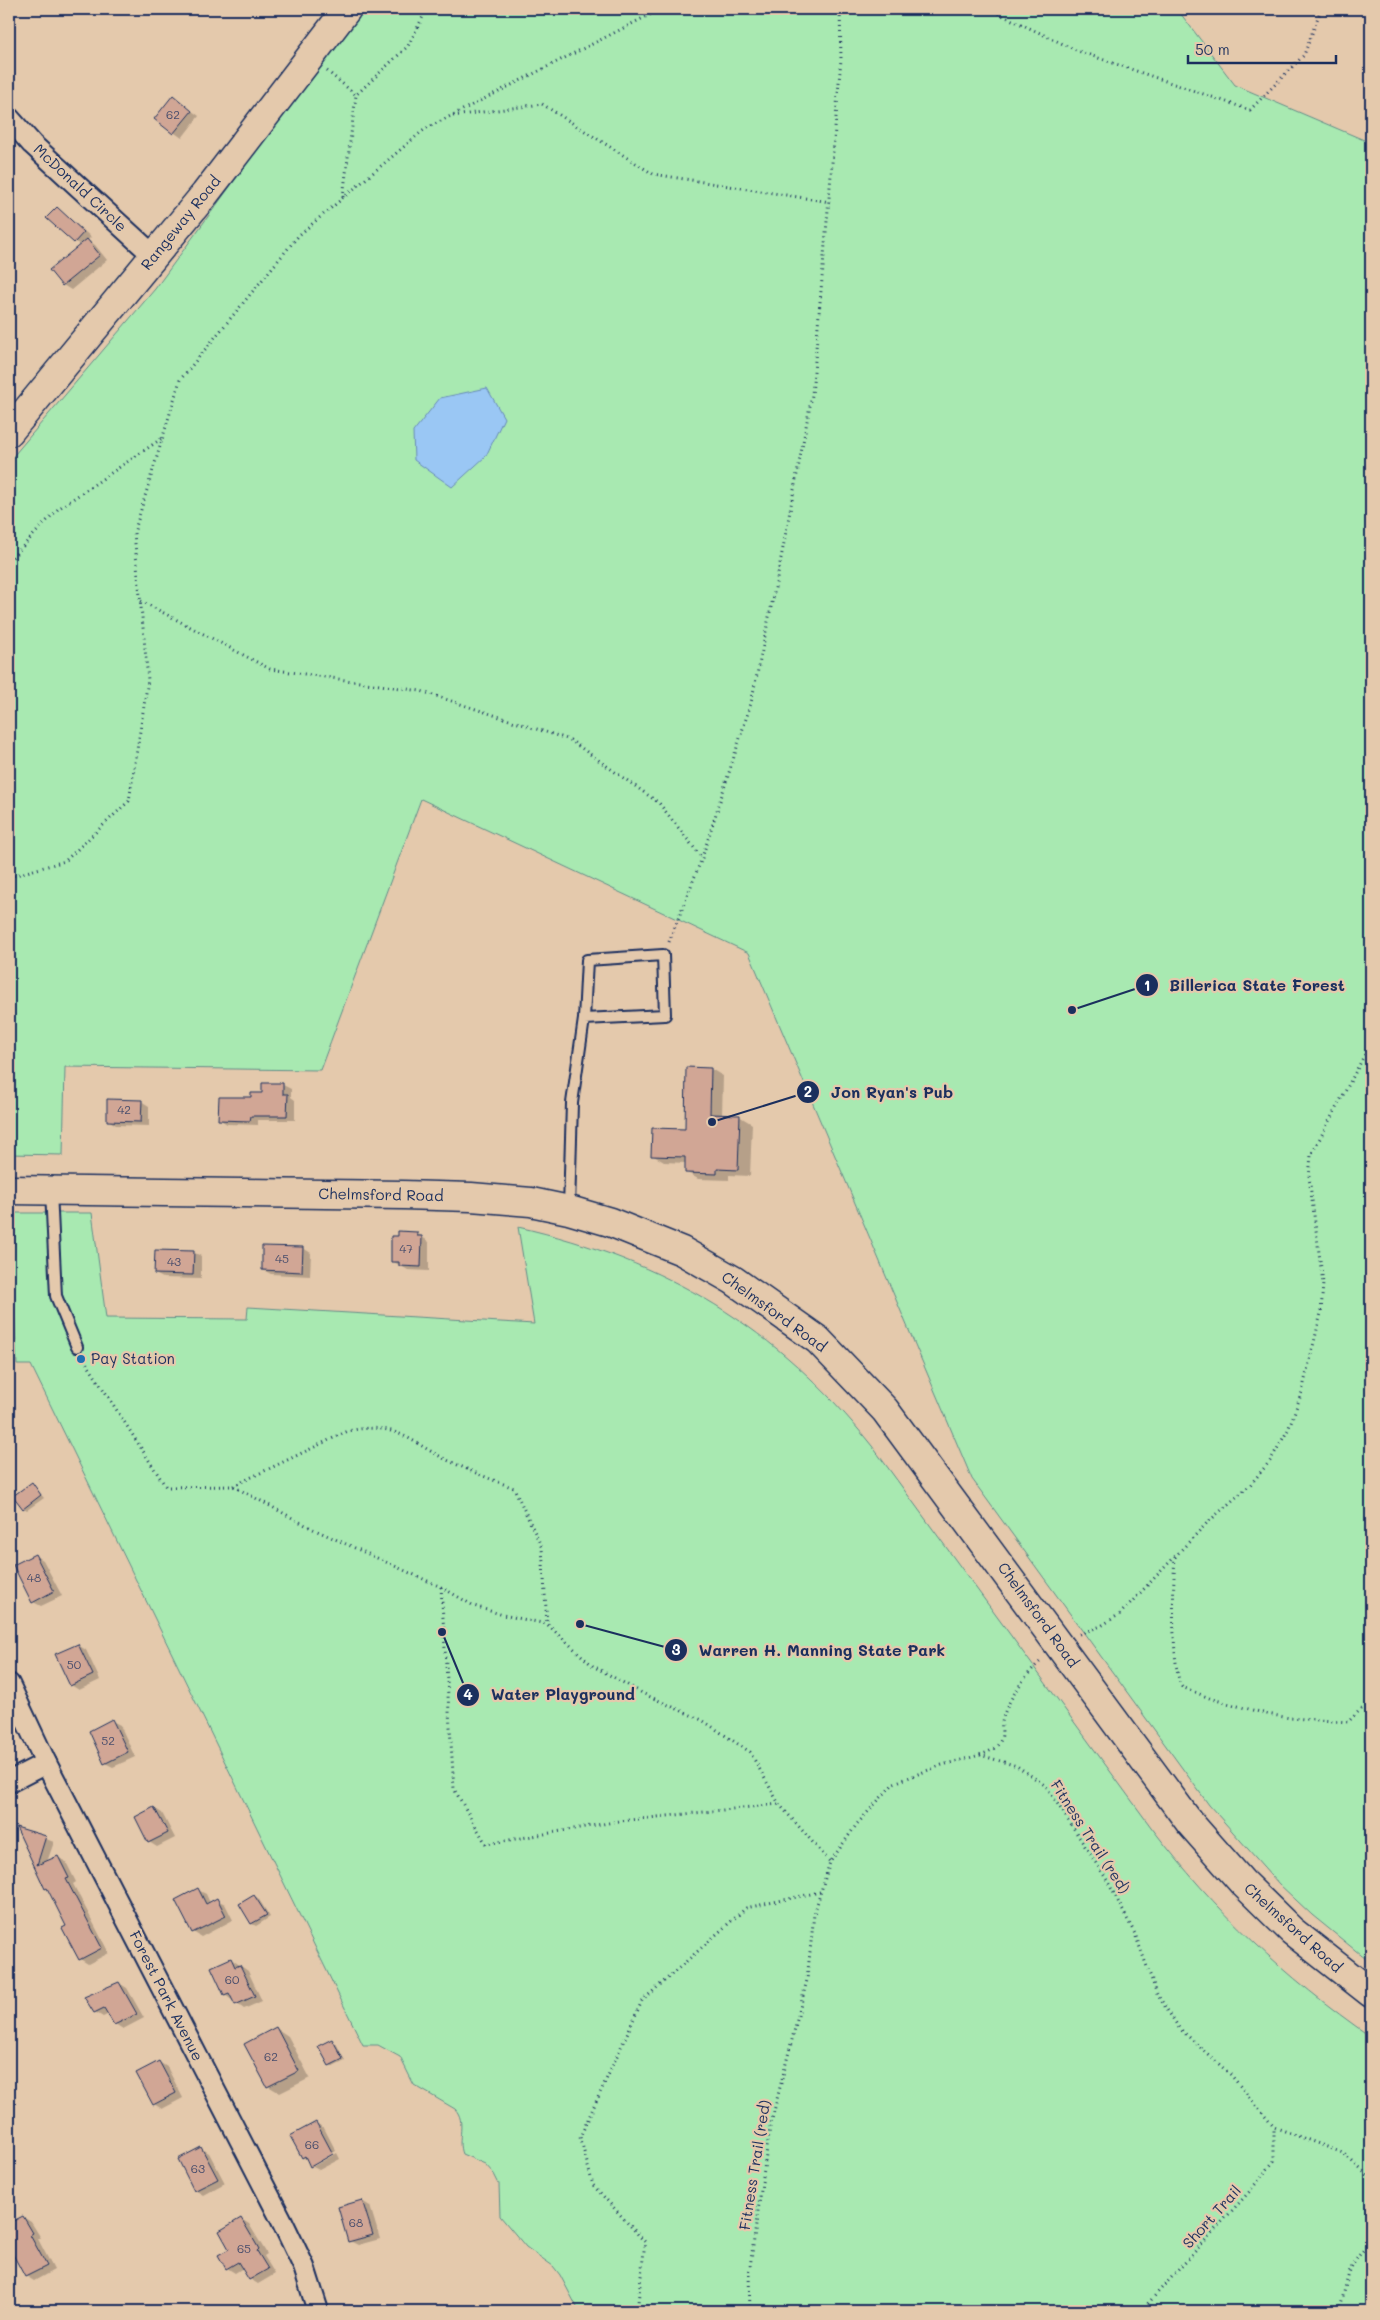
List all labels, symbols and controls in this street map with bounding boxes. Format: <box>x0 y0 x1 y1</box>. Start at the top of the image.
scale bar <box>1188 32 1335 64</box>
text: 50 m <box>1195 39 1230 59</box>
house number: 62 <box>166 106 180 122</box>
street label: McDonald Circle <box>30 139 132 236</box>
street label: Rangeway Road <box>136 171 225 274</box>
callout: Billerica State Forest <box>1134 970 1355 1001</box>
text: Billerica State Forest <box>1169 974 1345 995</box>
text: 1 <box>1144 975 1150 995</box>
callout: Jon Ryan's Pub <box>795 1076 963 1107</box>
text: 2 <box>804 1081 812 1101</box>
text: Jon Ryan's Pub <box>831 1081 953 1102</box>
house number: 42 <box>117 1101 131 1117</box>
street label: Chelmsford Road <box>318 1183 444 1205</box>
house number: 47 <box>399 1240 413 1256</box>
house number: 45 <box>275 1250 289 1266</box>
house number: 43 <box>167 1253 181 1269</box>
street label: Chelmsford Road <box>718 1266 831 1356</box>
place label: Pay Station <box>91 1348 175 1368</box>
marker: Pay Station <box>75 1353 87 1365</box>
street label: Chelmsford Road <box>994 1558 1084 1671</box>
house number: 48 <box>27 1569 41 1585</box>
callout: Warren H. Manning State Park <box>663 1635 955 1666</box>
text: 3 <box>671 1639 681 1659</box>
text: Warren H. Manning State Park <box>699 1639 945 1660</box>
house number: 50 <box>67 1656 82 1672</box>
callout: Water Playground <box>456 1679 645 1710</box>
text: Water Playground <box>491 1683 635 1704</box>
text: 4 <box>463 1684 473 1704</box>
house number: 52 <box>101 1732 115 1748</box>
street label: Fitness Trail (red) <box>1047 1776 1135 1897</box>
street label: Chelmsford Road <box>1240 1878 1347 1977</box>
street label: Forest Park Avenue <box>125 1927 208 2064</box>
house number: 60 <box>225 1971 240 1987</box>
house number: 62 <box>264 2048 278 2064</box>
street label: Fitness Trail (red) <box>734 2098 774 2231</box>
house number: 66 <box>305 2136 319 2152</box>
house number: 63 <box>191 2160 205 2176</box>
street label: Short Trail <box>1178 2181 1245 2252</box>
house number: 68 <box>349 2214 363 2230</box>
house number: 65 <box>237 2240 251 2256</box>

